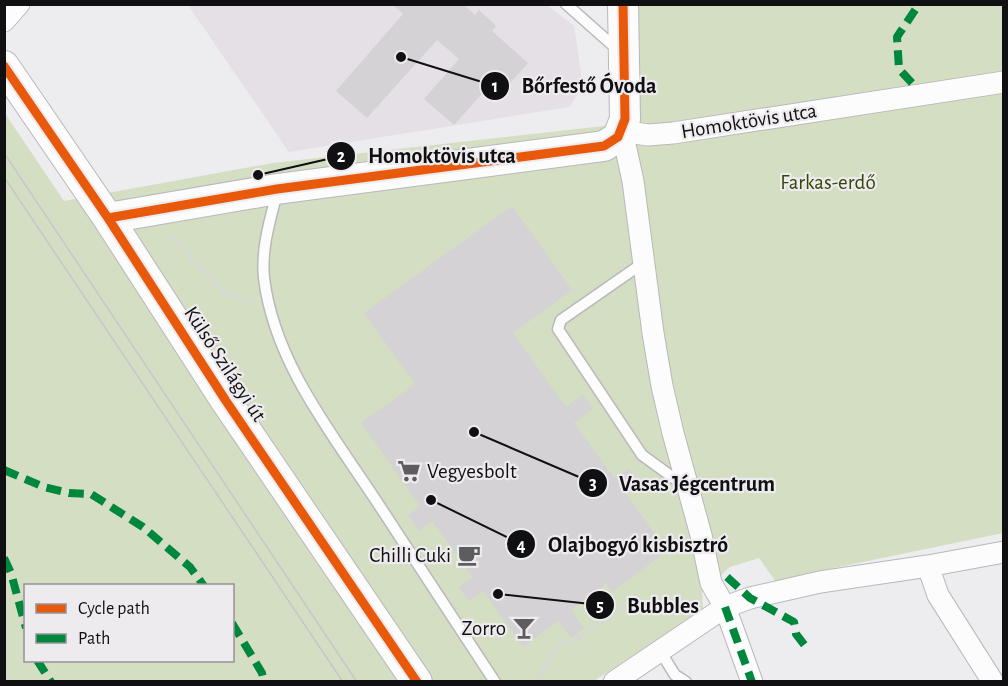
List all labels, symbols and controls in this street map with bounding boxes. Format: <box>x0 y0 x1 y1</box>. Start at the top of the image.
callout: Bőrfestő Óvoda <box>480 66 669 106</box>
text: Bőrfestő Óvoda <box>521 72 657 97</box>
text: 1 <box>492 78 498 96</box>
street label: Homoktövis utca <box>680 100 819 142</box>
callout: Homoktövis utca <box>326 136 528 176</box>
text: Homoktövis utca <box>368 145 516 167</box>
text: 2 <box>337 148 346 166</box>
park label: Farkas-erdő <box>780 172 876 193</box>
street label: Külső Szilágyi út <box>180 303 270 425</box>
supermarket icon: Vegyesbolt <box>396 458 422 484</box>
place label: Vegyesbolt <box>427 461 517 482</box>
callout: Vasas Jégcentrum <box>578 463 787 503</box>
text: Vasas Jégcentrum <box>619 473 775 495</box>
text: 3 <box>589 475 597 493</box>
callout: Olajbogyó kisbisztró <box>506 524 740 564</box>
text: Olajbogyó kisbisztró <box>548 534 728 557</box>
text: 4 <box>516 537 526 555</box>
cafe icon: Chilli Cuki <box>456 542 482 568</box>
place label: Chilli Cuki <box>369 545 451 566</box>
legend <box>24 584 234 662</box>
callout: Bubbles <box>585 585 710 625</box>
text: Bubbles <box>627 595 699 617</box>
text: 5 <box>596 597 604 615</box>
text: Cycle path <box>78 600 150 618</box>
bar icon: Zorro <box>511 615 537 641</box>
place label: Zorro <box>462 618 506 639</box>
text: Path <box>78 630 110 648</box>

